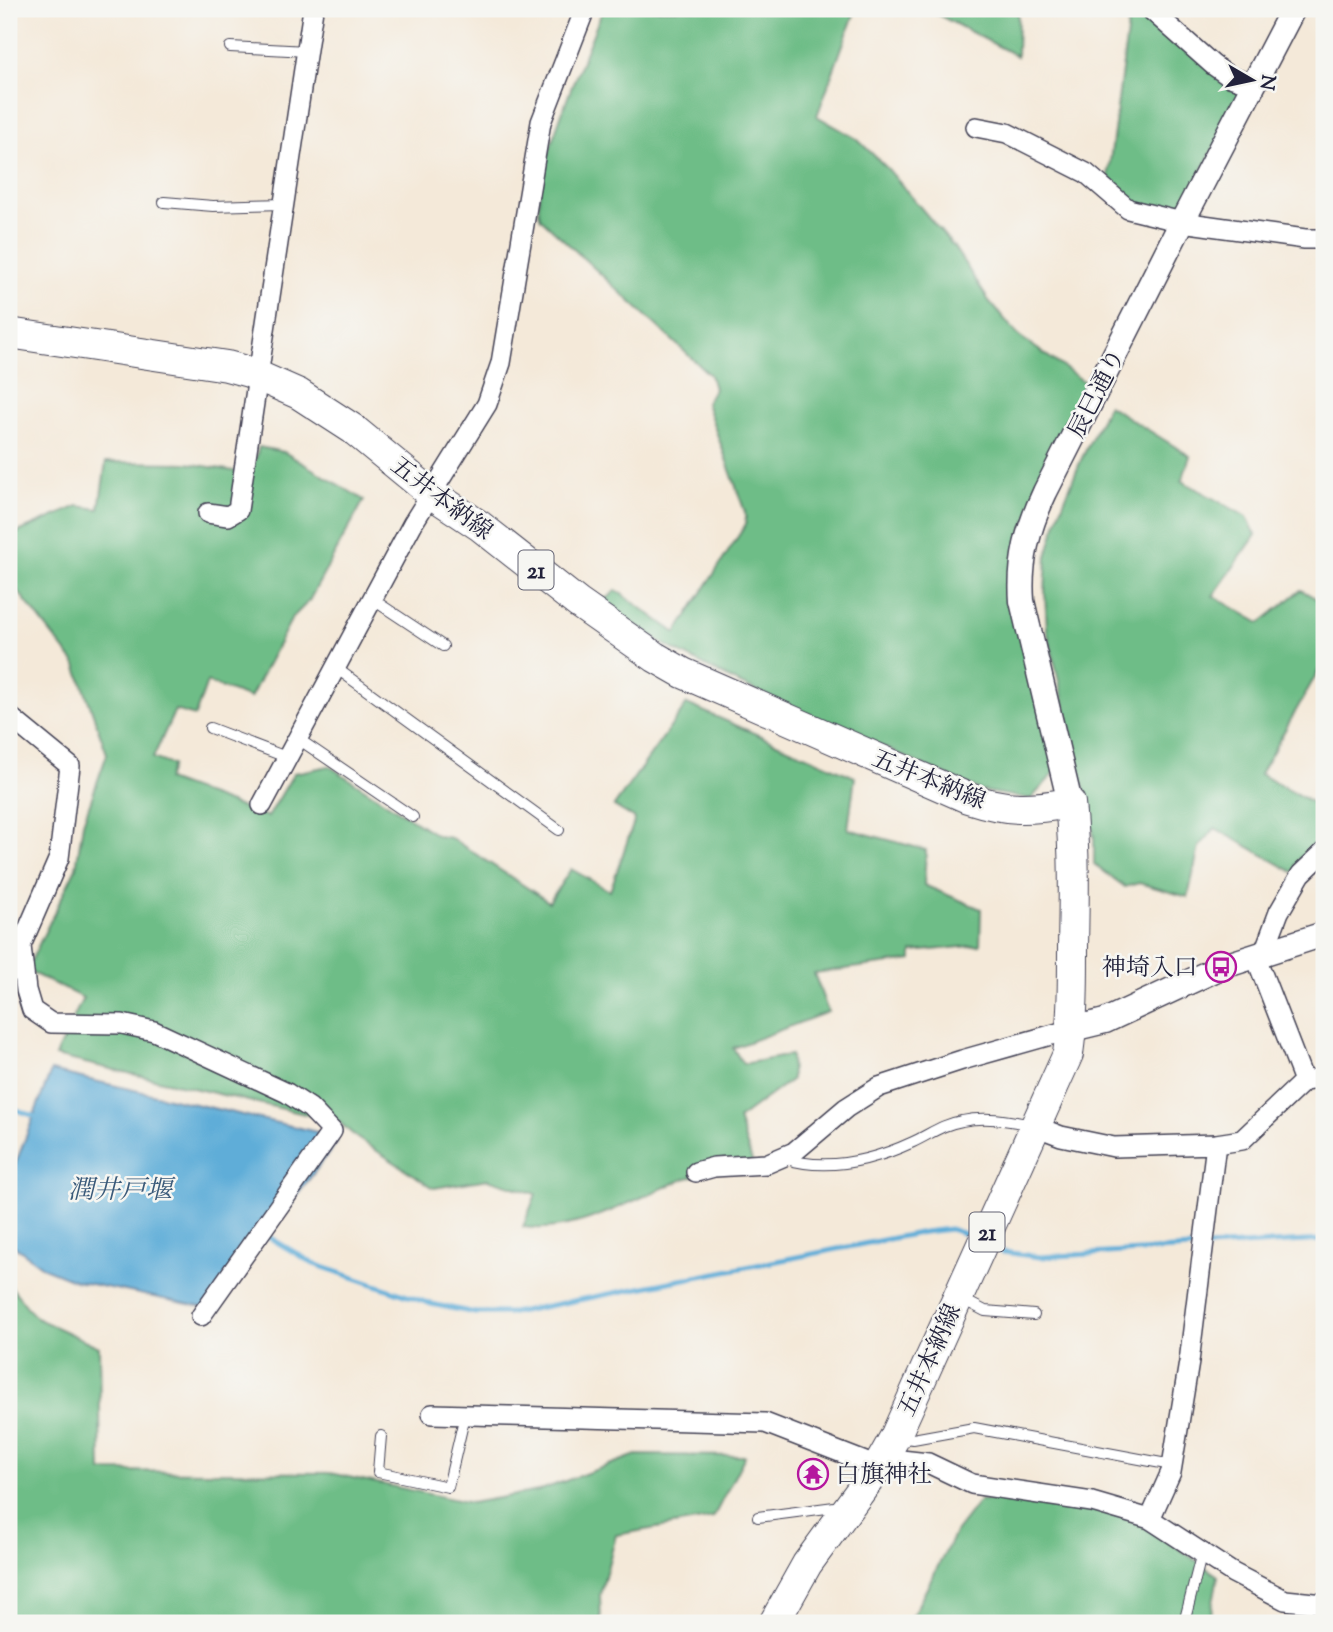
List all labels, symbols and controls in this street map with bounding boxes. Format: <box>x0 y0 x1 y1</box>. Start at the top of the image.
north arrow <box>1218 46 1288 116</box>
text: N <box>1252 73 1281 92</box>
street label: 辰巳通り <box>1061 343 1135 444</box>
street label: 五井本納線 <box>383 450 499 549</box>
road number: 21 <box>518 550 554 590</box>
street label: 五井本納線 <box>866 743 990 819</box>
bus stop icon: 神埼入口 <box>1204 950 1238 984</box>
place label: 神埼入口 <box>1102 952 1198 986</box>
water label: 潤井戸堰 <box>68 1173 176 1210</box>
road number: 21 <box>970 1212 1004 1252</box>
street label: 五井本納線 <box>891 1299 971 1423</box>
temple icon: 白旗神社 <box>796 1457 830 1491</box>
place label: 白旗神社 <box>836 1459 932 1493</box>

